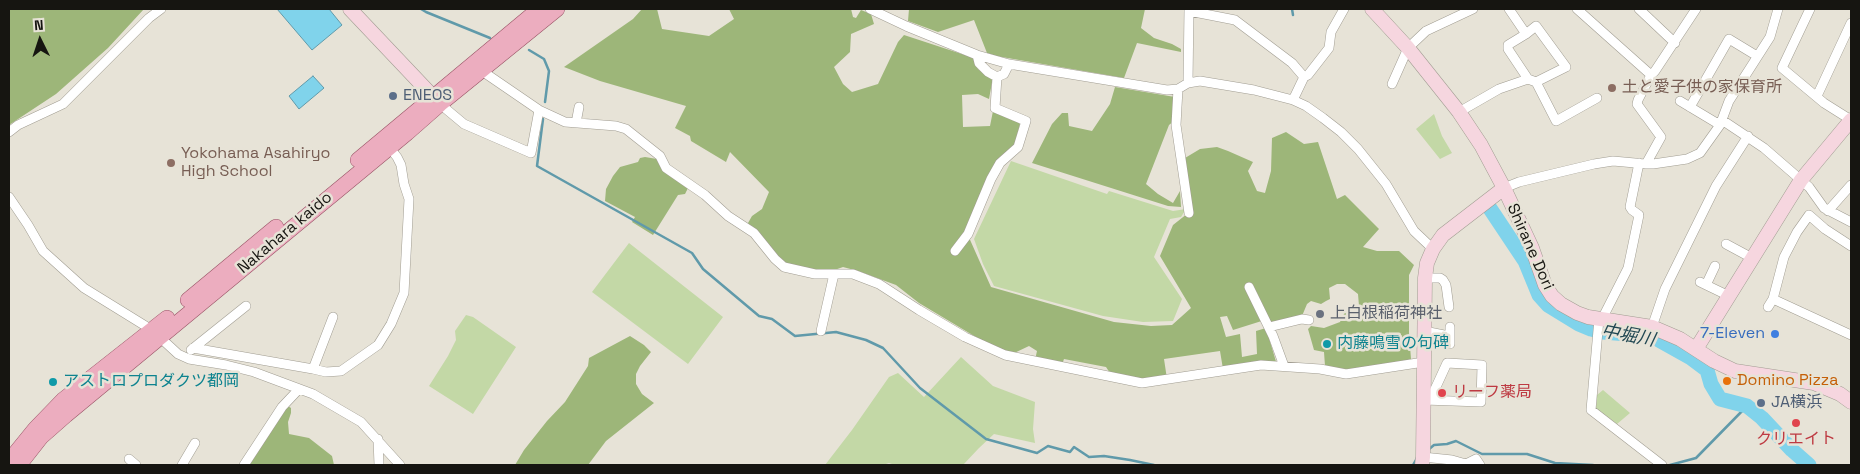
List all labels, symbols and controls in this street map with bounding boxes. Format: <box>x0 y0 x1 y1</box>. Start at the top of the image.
north arrow <box>15 15 65 65</box>
text: N <box>34 16 44 34</box>
place label: 土と愛子供の家保育所 <box>1622 78 1782 98</box>
marker: 土と愛子供の家保育所 <box>1606 82 1618 94</box>
place label: ENEOS <box>403 86 452 106</box>
marker: ENEOS <box>387 90 399 102</box>
place label: Yokohama Asahiryo High School <box>181 144 331 182</box>
marker: Yokohama Asahiryo High School <box>165 157 177 169</box>
street label: Nakahara kaido <box>234 188 336 278</box>
street label: Shirane Dori <box>1502 201 1558 293</box>
place label: 上白根稲荷神社 <box>1330 304 1442 324</box>
marker: 上白根稲荷神社 <box>1314 308 1326 320</box>
water label: 中堀川 <box>1599 320 1657 352</box>
place label: 7-Eleven <box>1700 324 1765 344</box>
marker: 7-Eleven <box>1769 328 1781 340</box>
place label: 内藤鳴雪の句碑 <box>1337 334 1449 354</box>
marker: 内藤鳴雪の句碑 <box>1321 338 1333 350</box>
place label: Domino Pizza <box>1737 371 1838 391</box>
place label: アストロプロダクツ都岡 <box>63 372 239 392</box>
marker: Domino Pizza <box>1721 375 1733 387</box>
marker: アストロプロダクツ都岡 <box>47 376 59 388</box>
place label: リーフ薬局 <box>1452 383 1532 403</box>
marker: リーフ薬局 <box>1436 387 1448 399</box>
place label: JA横浜 <box>1771 393 1822 413</box>
marker: JA横浜 <box>1755 397 1767 409</box>
marker: クリエイト <box>1790 417 1802 429</box>
place label: クリエイト <box>1756 430 1836 450</box>

